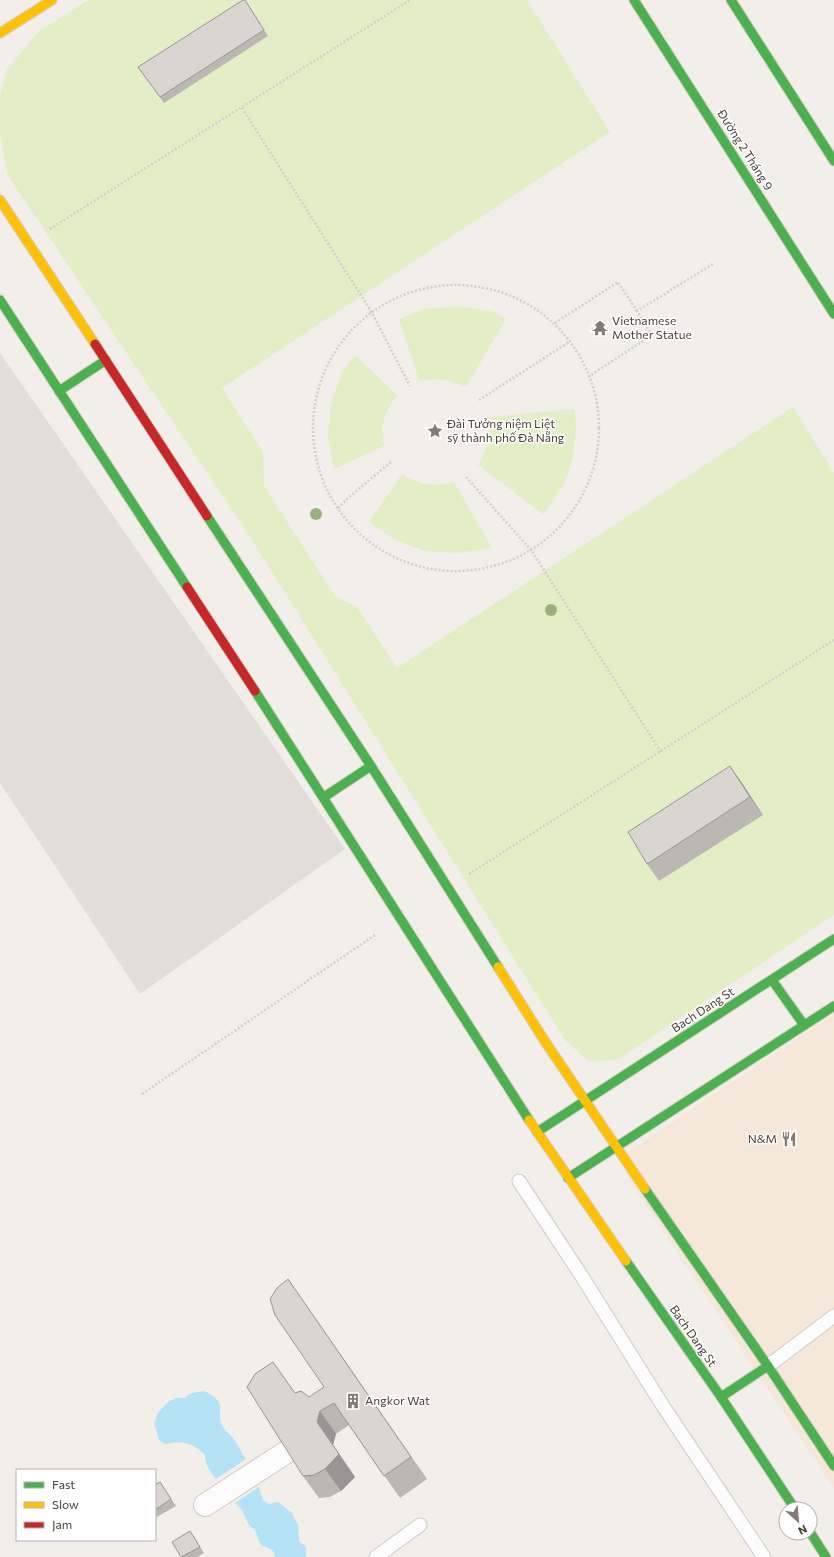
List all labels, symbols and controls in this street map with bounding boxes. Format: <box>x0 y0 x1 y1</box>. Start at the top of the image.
street label: Đường 2 Tháng 9 <box>715 106 776 192</box>
place label: Vietnamese Mother Statue <box>612 313 692 341</box>
temple icon: Vietnamese Mother Statue <box>591 319 609 337</box>
place label: Đài Tưởng niệm Liệt sỹ thành phố Đà Nẵng <box>446 416 565 444</box>
place icon: Đài Tưởng niệm Liệt sỹ thành phố Đà Nẵng <box>426 422 444 440</box>
street label: Bach Dang St <box>669 984 736 1035</box>
restaurant icon: N&M <box>780 1130 798 1148</box>
place label: N&M <box>748 1131 777 1145</box>
street label: Bach Dang St <box>668 1302 720 1369</box>
building icon: Angkor Wat <box>344 1392 362 1410</box>
place label: Angkor Wat <box>365 1393 430 1407</box>
legend <box>16 1469 156 1541</box>
text: Fast <box>52 1477 75 1491</box>
text: Slow <box>52 1497 79 1511</box>
north arrow <box>778 1501 818 1541</box>
text: Jam <box>52 1517 72 1532</box>
text: N <box>796 1523 809 1538</box>

